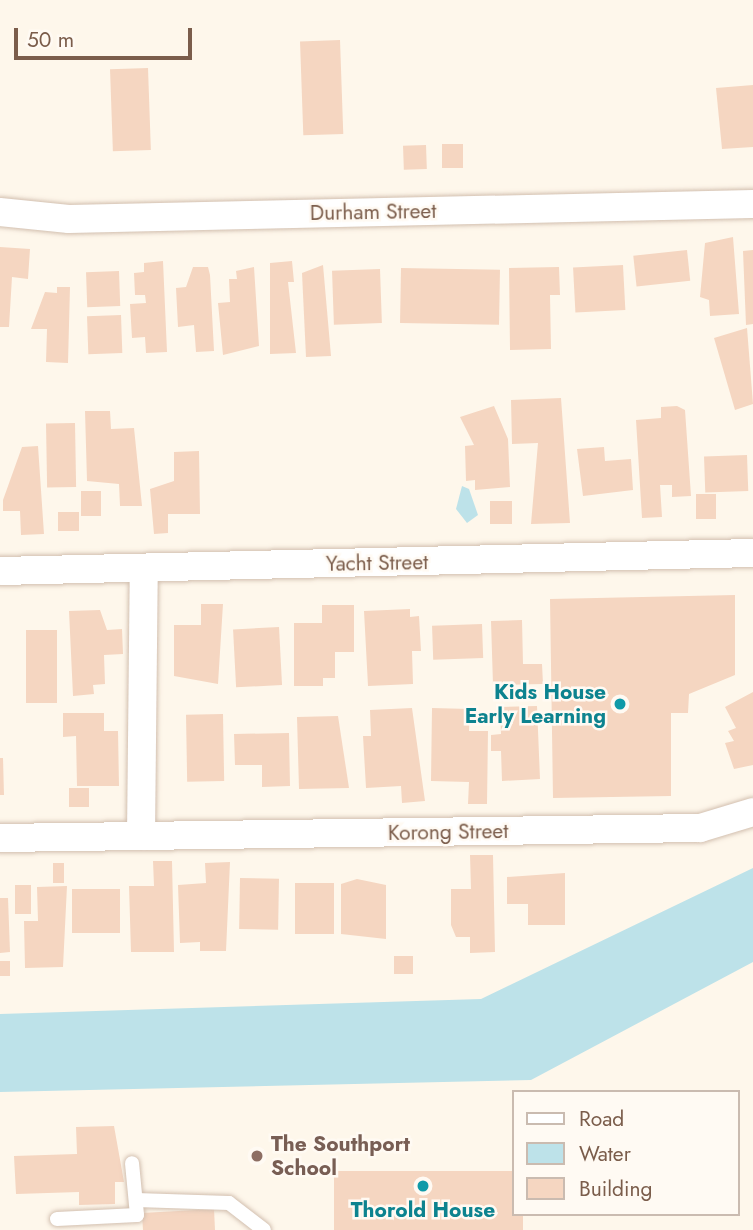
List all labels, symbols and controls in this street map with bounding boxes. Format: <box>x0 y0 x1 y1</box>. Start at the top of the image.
scale bar <box>18 14 196 58</box>
text: 50 m <box>27 25 74 55</box>
street label: Durham Street <box>310 198 436 226</box>
street label: Yacht Street <box>326 550 428 576</box>
place label: Kids House Early Learning <box>465 679 606 729</box>
marker: Kids House Early Learning <box>612 696 628 712</box>
street label: Korong Street <box>388 818 508 846</box>
legend <box>512 1090 739 1216</box>
text: Road <box>579 1104 624 1134</box>
place label: The Southport School <box>271 1131 410 1181</box>
text: Water <box>579 1139 631 1169</box>
marker: The Southport School <box>249 1148 265 1164</box>
text: Building <box>579 1174 652 1204</box>
marker: Thorold House <box>415 1178 431 1194</box>
place label: Thorold House <box>351 1197 495 1223</box>

